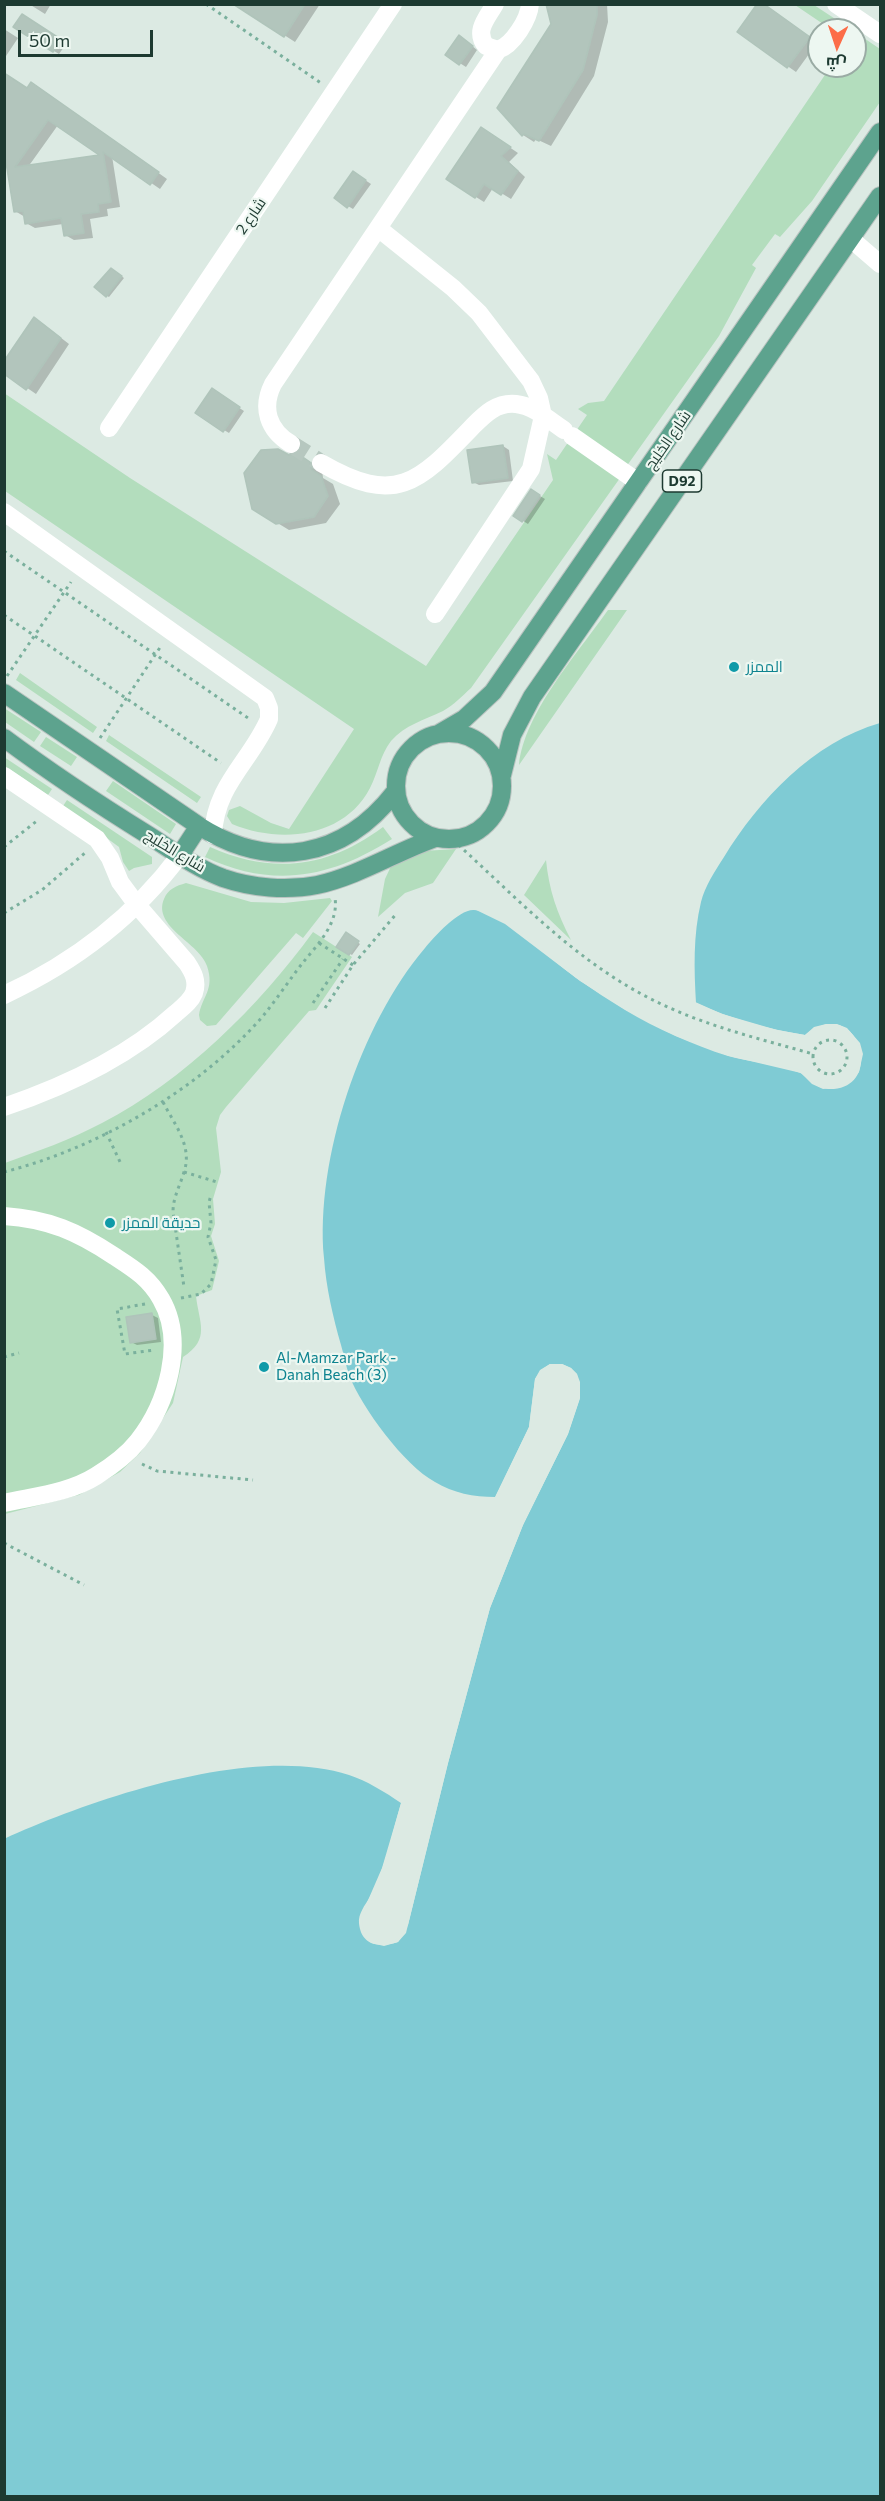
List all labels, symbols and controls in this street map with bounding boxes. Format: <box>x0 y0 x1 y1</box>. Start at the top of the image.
scale bar <box>21 18 156 56</box>
north arrow <box>807 18 867 78</box>
text: 50 m <box>29 29 70 51</box>
text: ش <box>825 54 847 75</box>
street label: شارع 2 <box>232 194 270 238</box>
street label: شارع الخليج <box>641 407 695 473</box>
road number: D92 <box>662 470 702 492</box>
place label: الممزر <box>746 658 783 676</box>
marker: الممزر <box>727 660 741 674</box>
street label: شارع الخليج <box>141 826 209 876</box>
place label: حديقة الممزر <box>122 1214 200 1232</box>
marker: حديقة الممزر <box>103 1216 117 1230</box>
place label: Al-Mamzar Park - Danah Beach (3) <box>276 1349 396 1384</box>
marker: Al-Mamzar Park - Danah Beach (3) <box>257 1360 271 1374</box>

